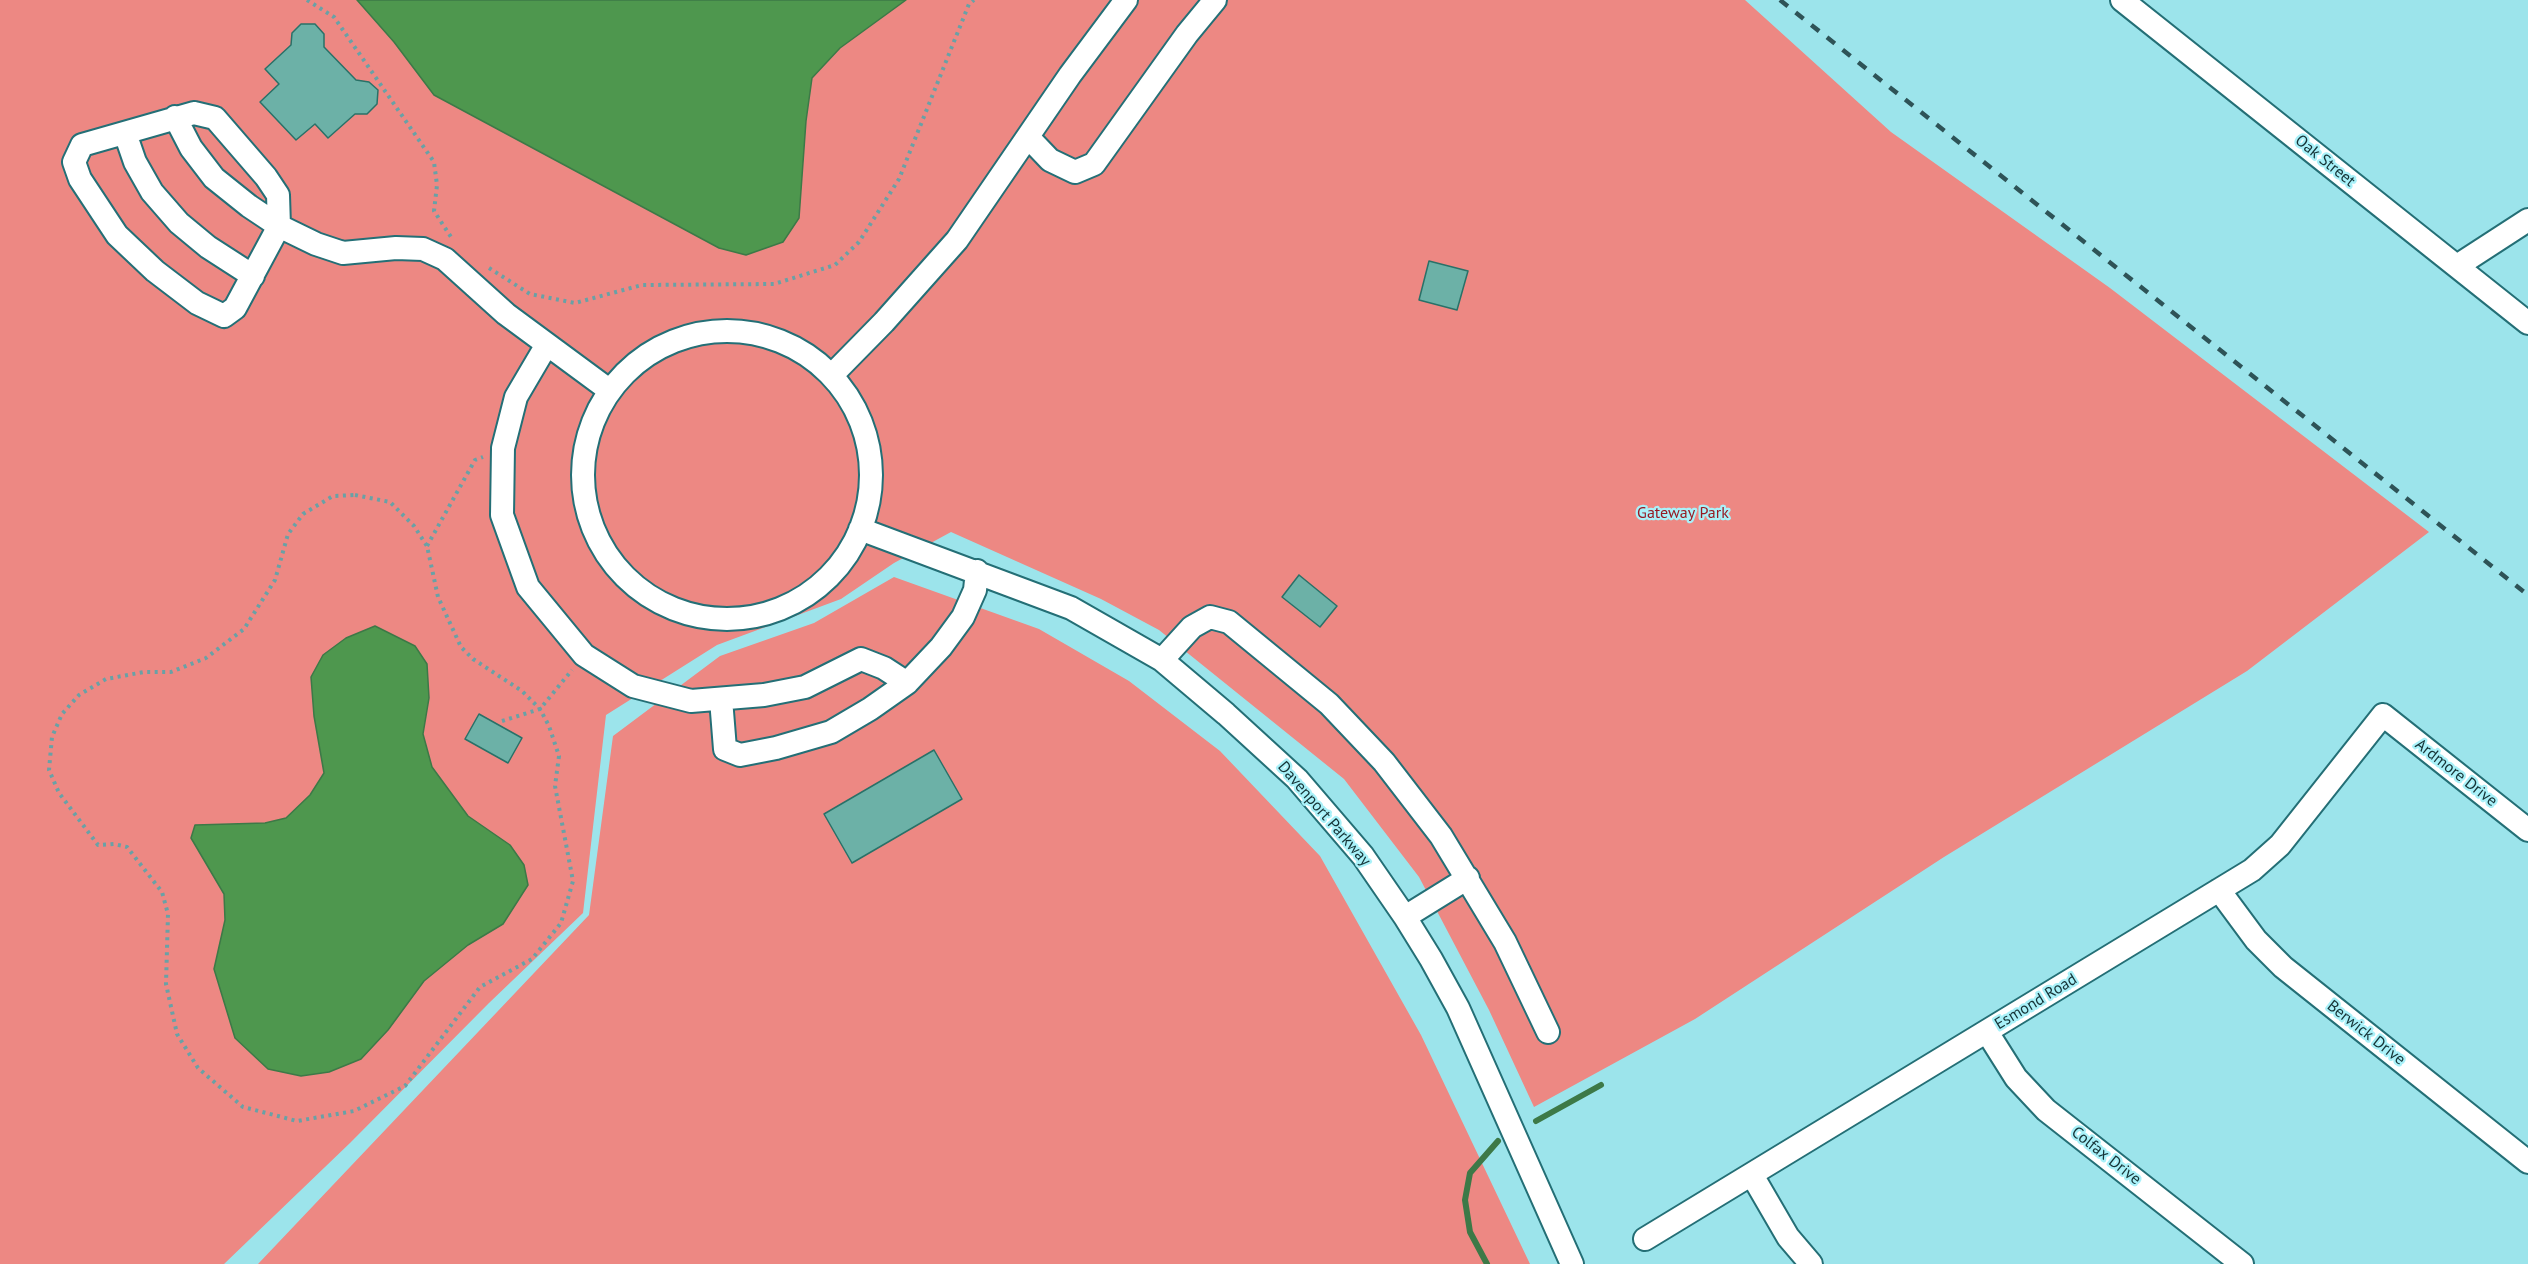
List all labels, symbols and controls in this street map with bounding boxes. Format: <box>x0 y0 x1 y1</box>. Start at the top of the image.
street label: Oak Street <box>2291 131 2359 191</box>
park label: Gateway Park <box>1637 503 1729 523</box>
street label: Ardmore Drive <box>2411 735 2501 811</box>
street label: Davenport Parkway <box>1273 758 1375 870</box>
street label: Esmond Road <box>1991 970 2081 1034</box>
street label: Berwick Drive <box>2323 997 2409 1069</box>
street label: Colfax Drive <box>2067 1123 2145 1189</box>

